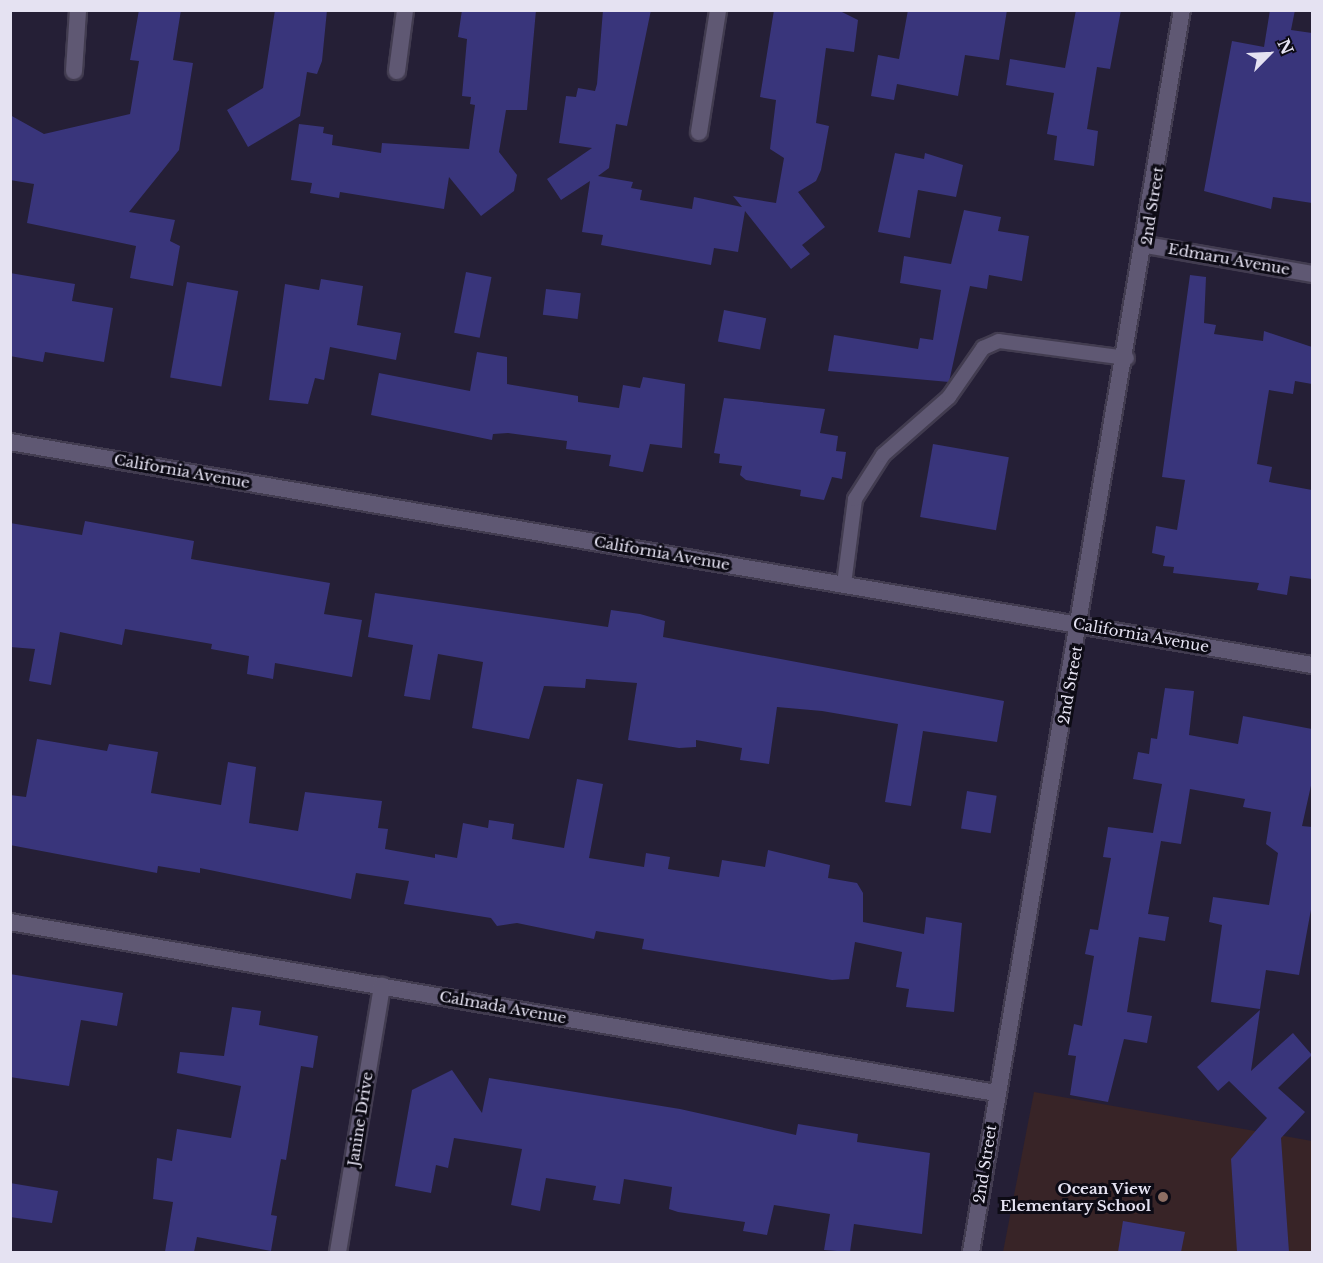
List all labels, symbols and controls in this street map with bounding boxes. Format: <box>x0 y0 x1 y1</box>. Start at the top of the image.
north arrow <box>1239 24 1299 84</box>
text: N <box>1273 36 1298 58</box>
street label: 2nd Street <box>1137 166 1167 246</box>
street label: Edmaru Avenue <box>1166 239 1292 279</box>
street label: California Avenue <box>112 450 252 492</box>
street label: California Avenue <box>592 532 732 574</box>
street label: California Avenue <box>1071 614 1211 656</box>
street label: 2nd Street <box>1054 644 1086 726</box>
street label: Calmada Avenue <box>438 987 568 1027</box>
street label: Janine Drive <box>344 1071 376 1167</box>
street label: 2nd Street <box>970 1124 1000 1204</box>
place label: Ocean View Elementary School <box>999 1179 1151 1214</box>
marker: Ocean View Elementary School <box>1156 1190 1170 1204</box>

